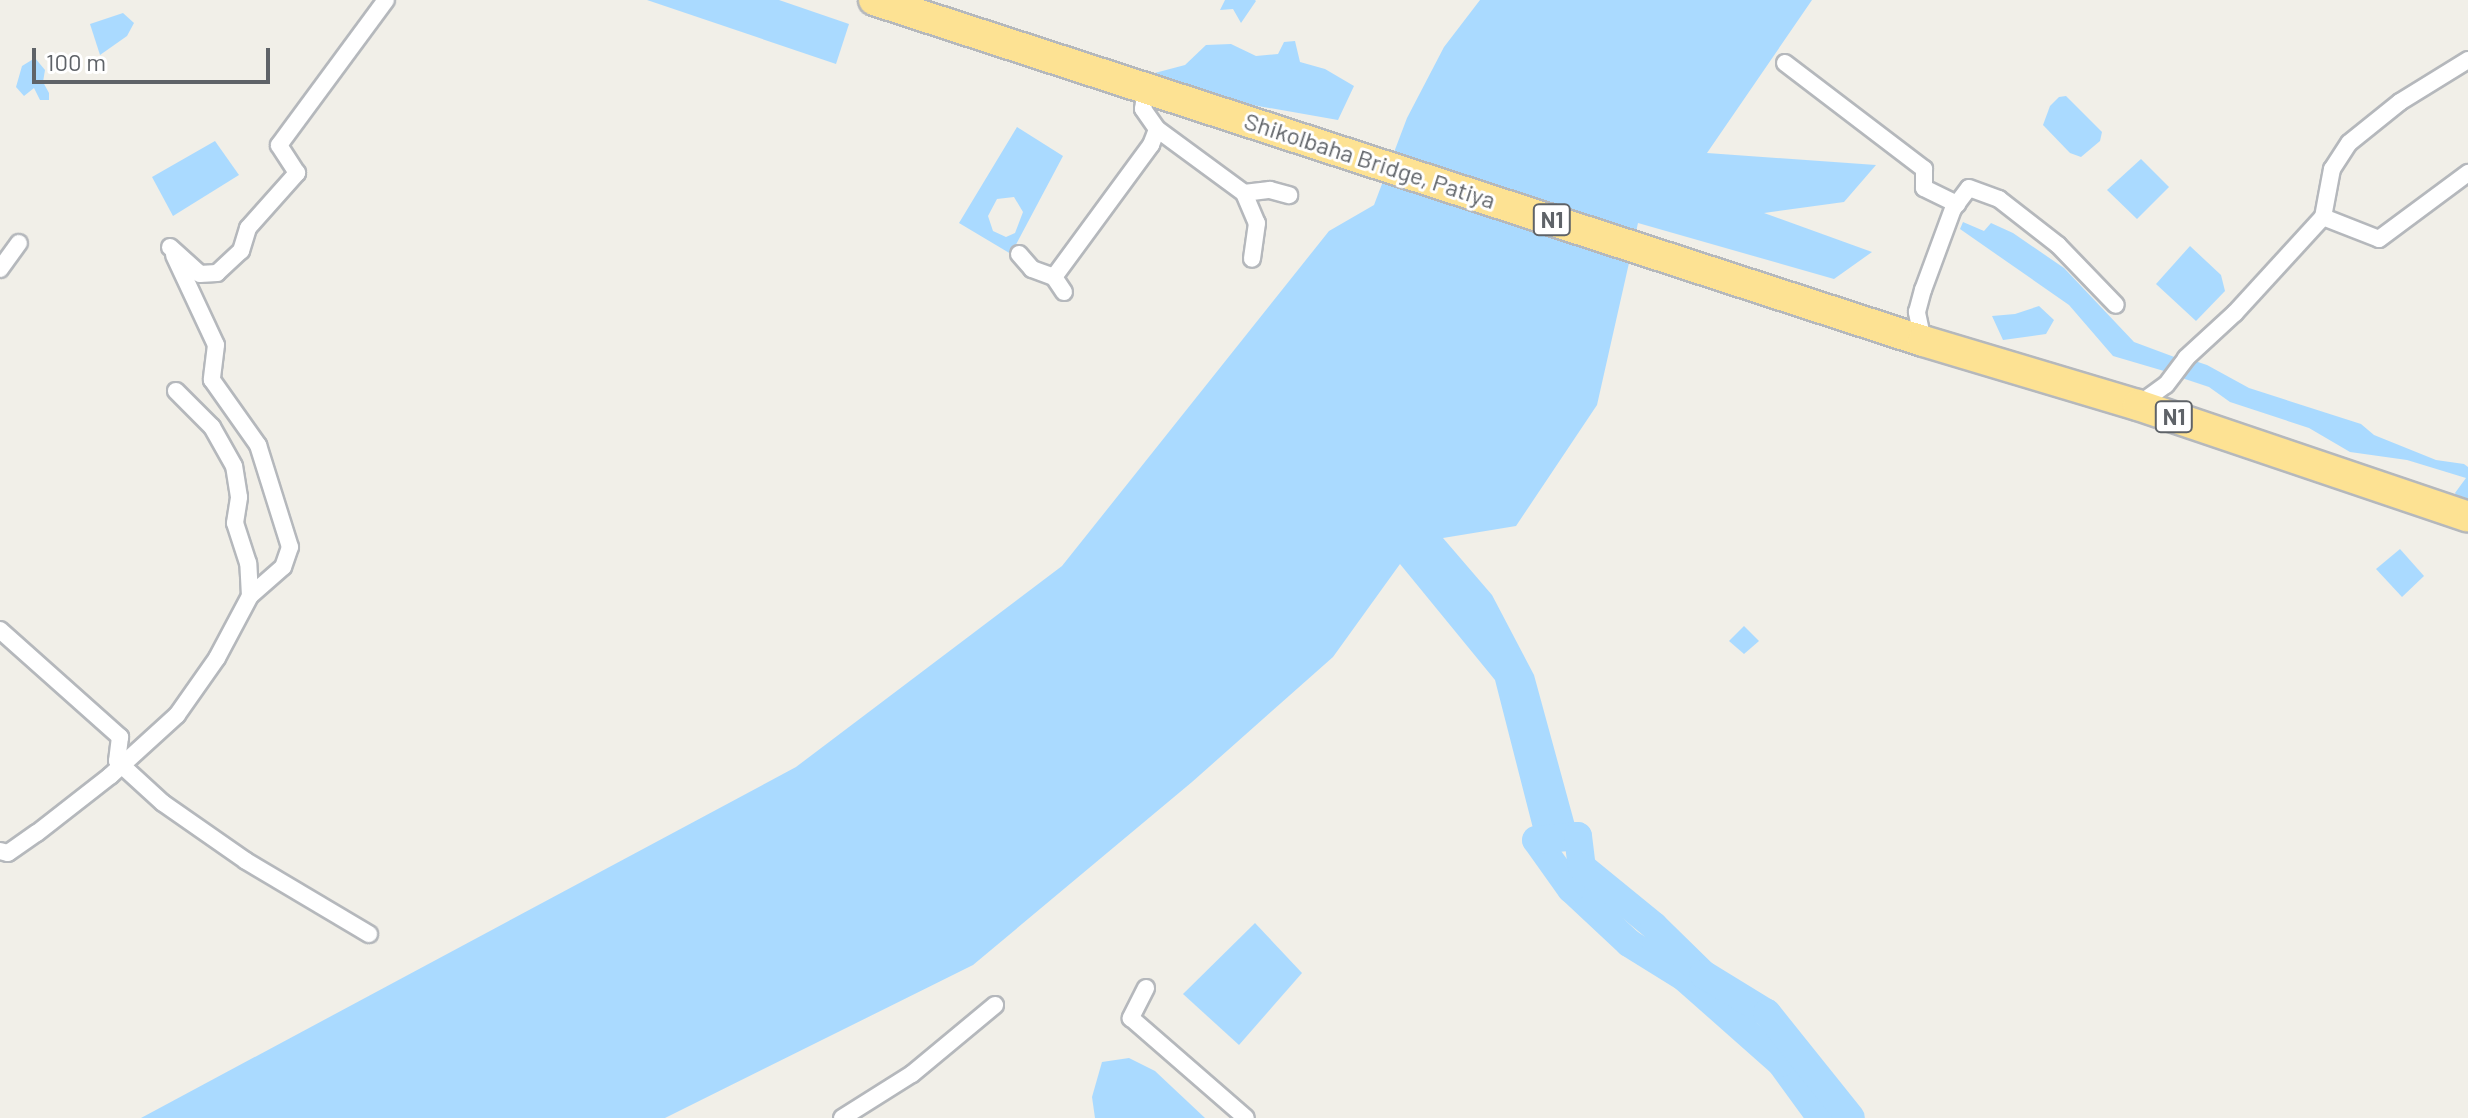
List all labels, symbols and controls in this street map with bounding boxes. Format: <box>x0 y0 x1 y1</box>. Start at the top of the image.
scale bar <box>36 32 274 82</box>
text: 100 m <box>46 47 106 76</box>
street label: Shikolbaha Bridge, Patiya <box>1241 106 1499 214</box>
road number: N1 <box>1532 202 1572 238</box>
road number: N1 <box>2154 399 2194 435</box>

